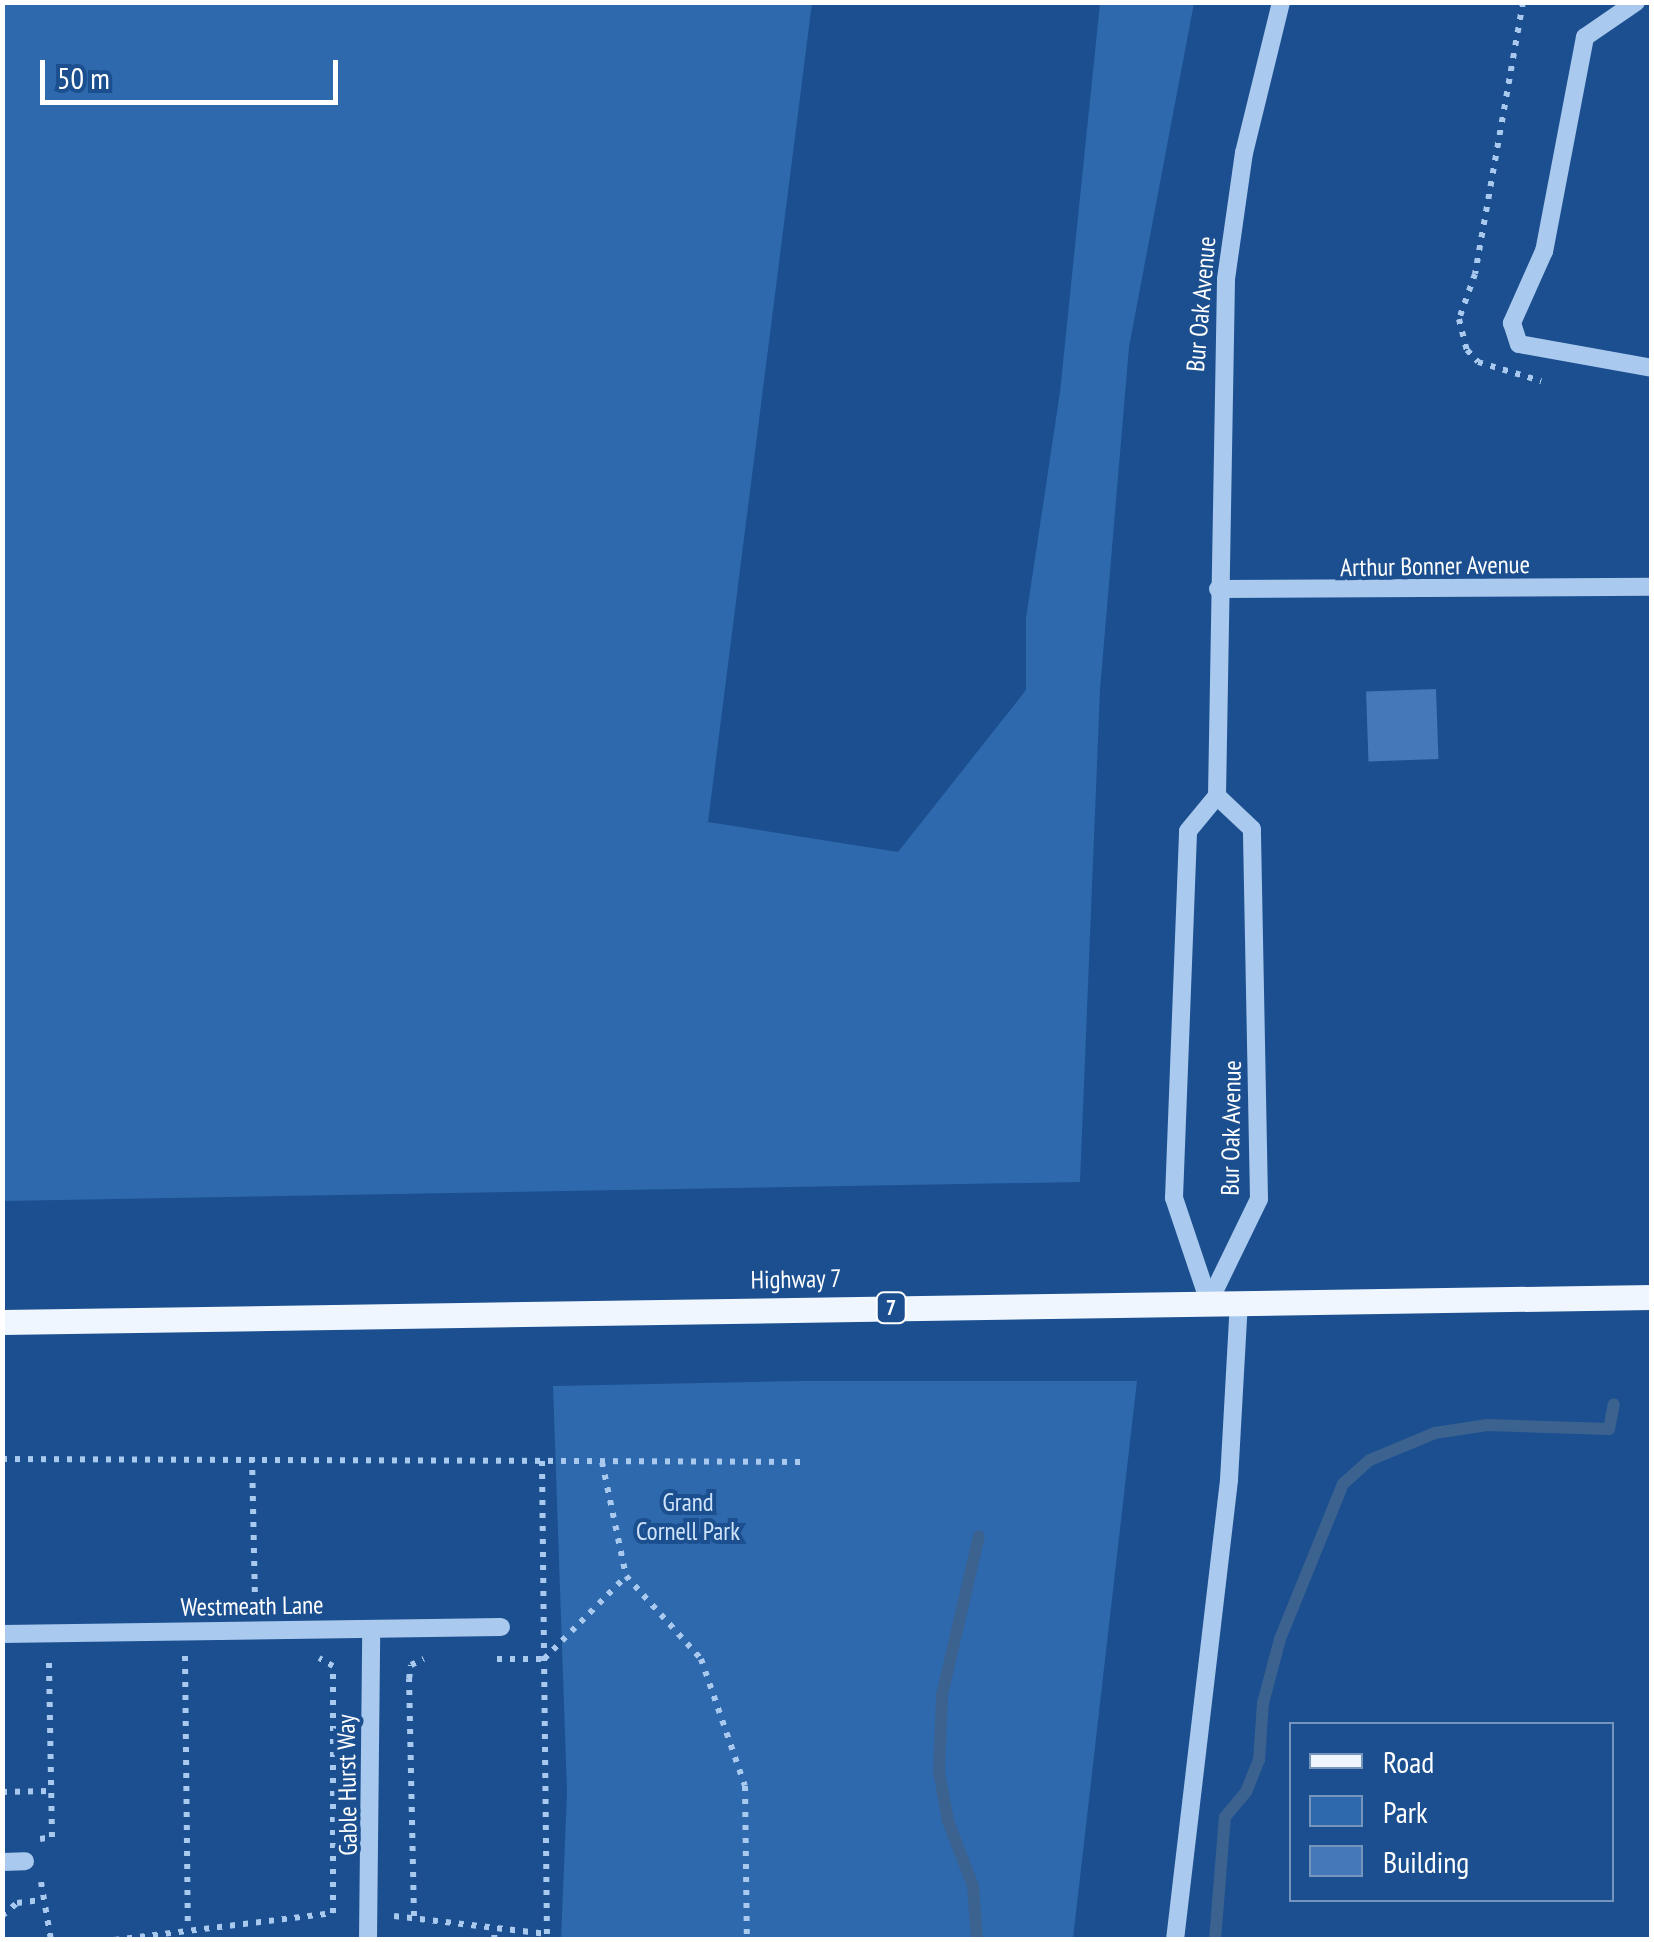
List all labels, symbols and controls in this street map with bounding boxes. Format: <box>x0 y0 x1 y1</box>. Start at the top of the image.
scale bar <box>45 40 342 102</box>
text: 50 m <box>57 58 110 97</box>
street label: Bur Oak Avenue <box>1180 235 1222 373</box>
street label: Arthur Bonner Avenue <box>1340 549 1530 583</box>
street label: Bur Oak Avenue <box>1215 1059 1247 1197</box>
street label: Highway 7 <box>750 1263 842 1295</box>
road number: 7 <box>874 1291 908 1325</box>
park label: Grand Cornell Park <box>636 1488 740 1547</box>
street label: Westmeath Lane <box>180 1590 324 1622</box>
street label: Gable Hurst Way <box>331 1714 363 1856</box>
legend <box>1289 1722 1614 1902</box>
text: Road <box>1383 1742 1434 1781</box>
text: Park <box>1383 1792 1428 1831</box>
text: Building <box>1383 1842 1469 1881</box>

